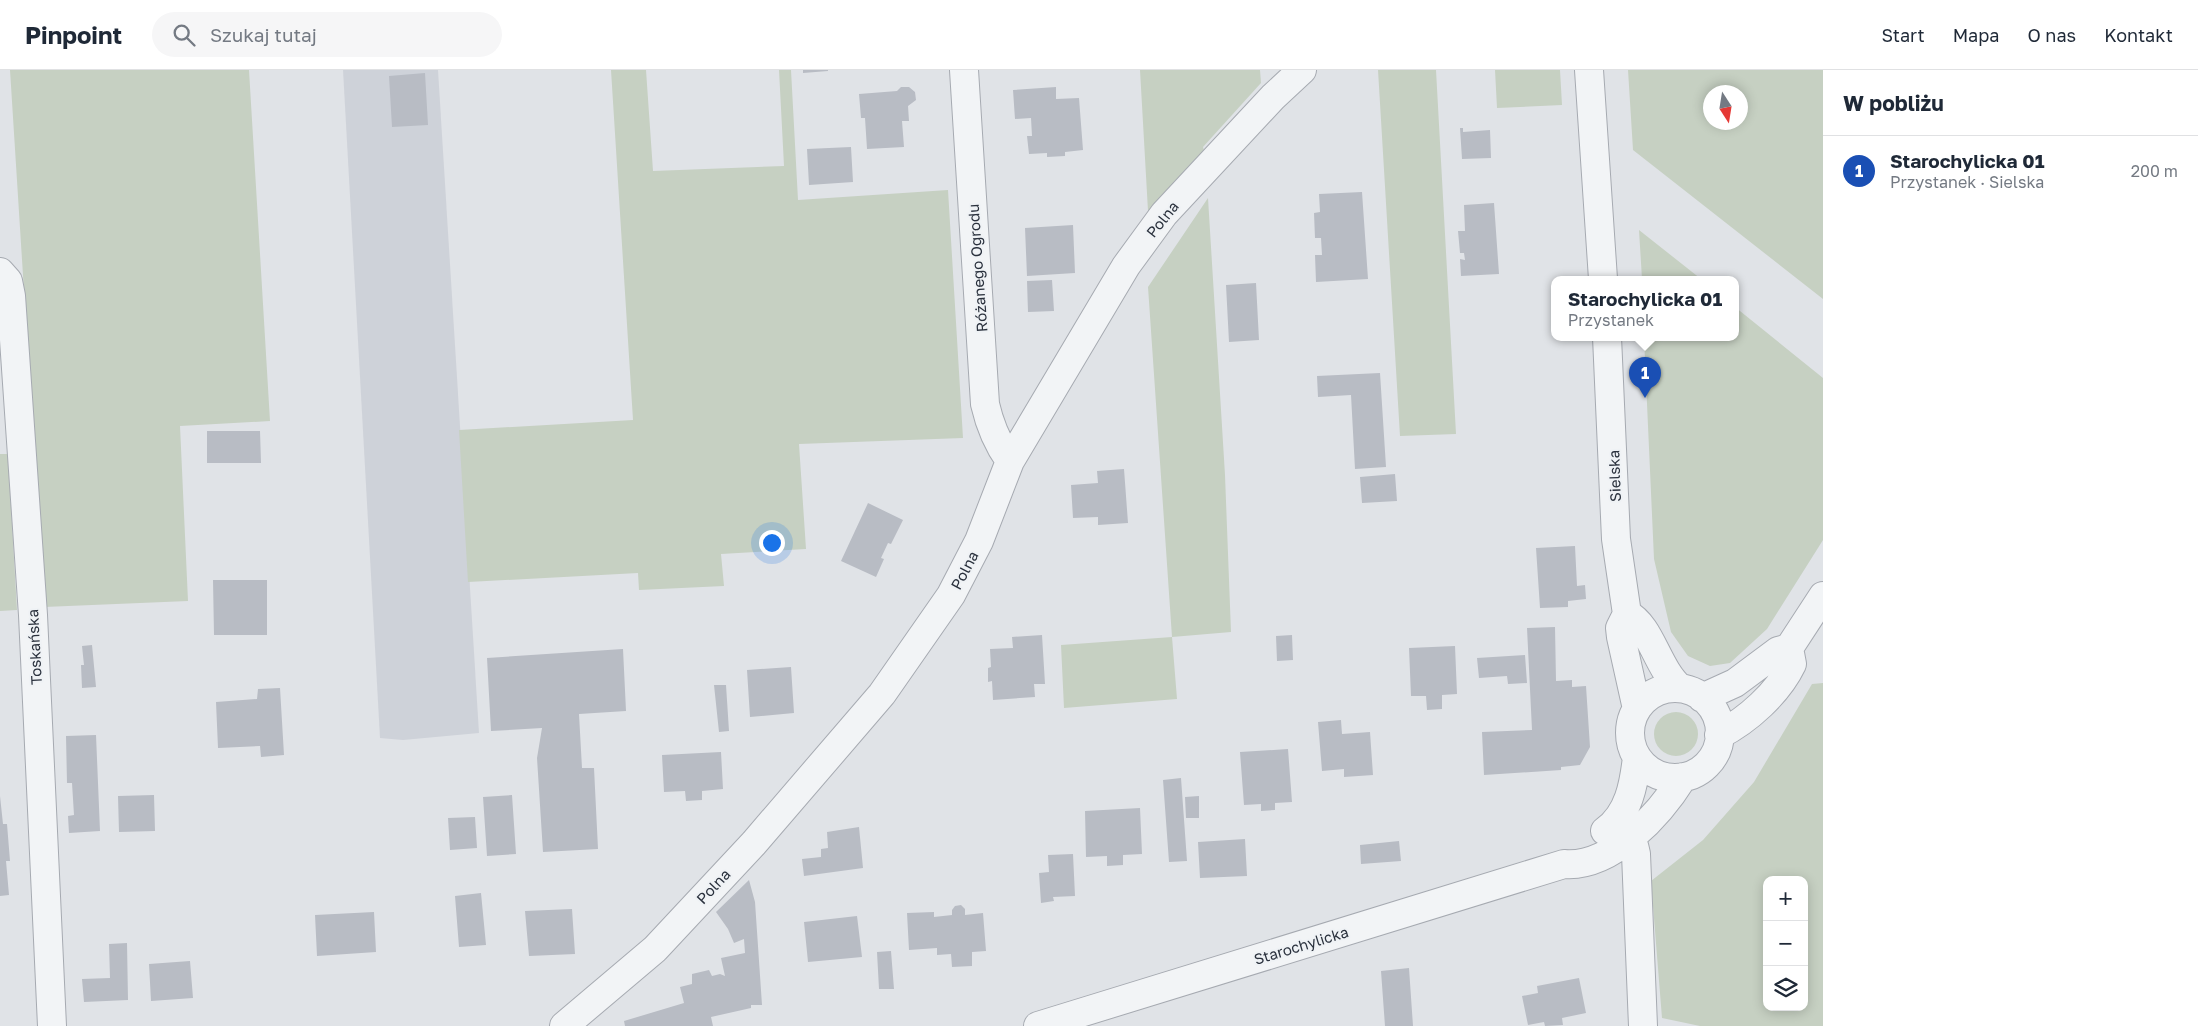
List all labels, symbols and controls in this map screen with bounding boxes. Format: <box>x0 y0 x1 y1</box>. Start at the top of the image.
search box <box>152 12 502 57</box>
text: Pinpoint <box>25 20 122 49</box>
icon: search <box>170 21 198 49</box>
text: Szukaj tutaj <box>210 23 317 46</box>
text: Start <box>1882 24 1925 46</box>
text: Mapa <box>1953 24 2000 46</box>
text: O nas <box>2028 24 2076 46</box>
text: Kontakt <box>2104 24 2173 46</box>
north arrow <box>1703 85 1748 130</box>
text: W pobliżu <box>1843 90 1944 116</box>
text: Starochylicka 01 <box>1890 149 2044 172</box>
text: 1 <box>1855 161 1863 181</box>
text: 200 m <box>2131 161 2178 181</box>
text: Przystanek · Sielska <box>1890 172 2044 192</box>
street label: Polna <box>1142 197 1182 241</box>
street label: Różanego Ogrodu <box>964 203 990 333</box>
popup <box>1551 276 1739 341</box>
text: Starochylicka 01 <box>1568 287 1722 310</box>
text: Przystanek <box>1568 310 1654 330</box>
pin: 1 <box>1629 357 1661 398</box>
street label: Sielska <box>1604 450 1624 502</box>
your location <box>759 530 785 556</box>
street label: Polna <box>946 548 982 592</box>
street label: Toskańska <box>23 609 45 685</box>
street label: Polna <box>692 865 734 907</box>
map controls <box>1763 876 1808 1011</box>
button: + <box>1763 876 1808 921</box>
button: − <box>1763 921 1808 966</box>
street label: Starochylicka <box>1252 922 1350 968</box>
button: layers <box>1763 966 1808 1011</box>

